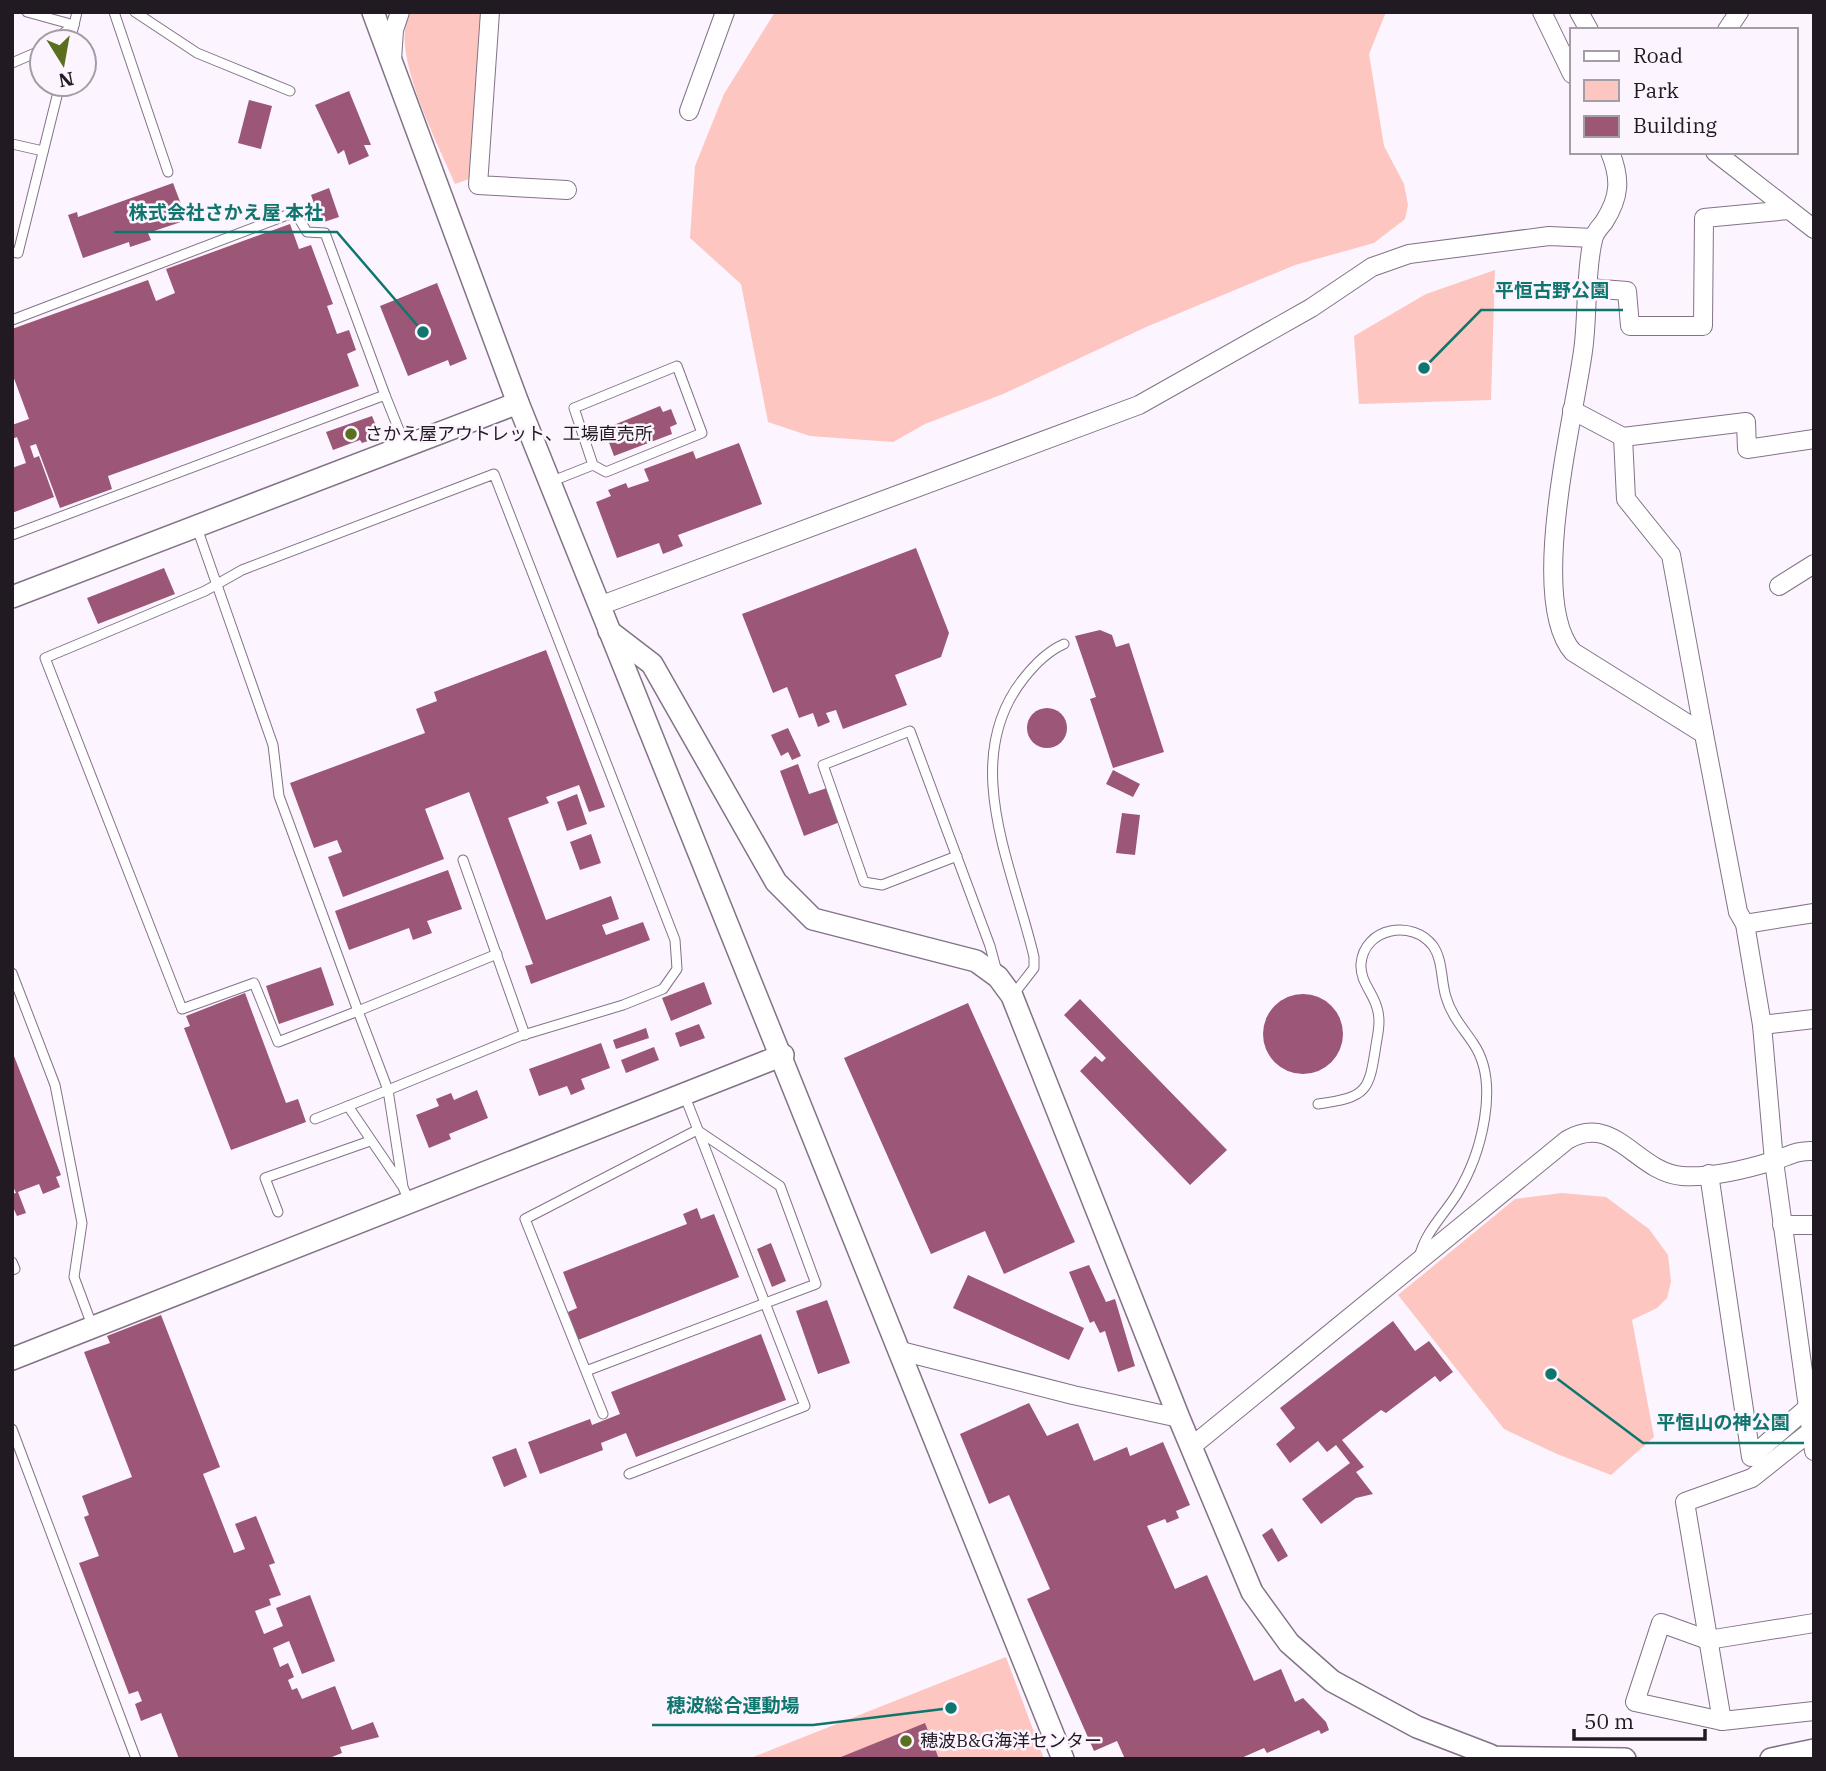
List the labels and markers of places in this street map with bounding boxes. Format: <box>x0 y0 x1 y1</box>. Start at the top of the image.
callout: 株式会社さかえ屋 本社 <box>114 192 337 232</box>
callout: 平恒古野公園 <box>1481 270 1623 310</box>
place label: さかえ屋アウトレット、工場直売所 <box>365 422 653 445</box>
marker: さかえ屋アウトレット、工場直売所 <box>343 426 359 442</box>
callout: 平恒山の神公園 <box>1643 1403 1804 1443</box>
callout: 穂波総合運動場 <box>652 1685 813 1725</box>
place label: 穂波B&G海洋センター <box>920 1729 1102 1752</box>
marker: 穂波B&G海洋センター <box>898 1733 914 1749</box>

